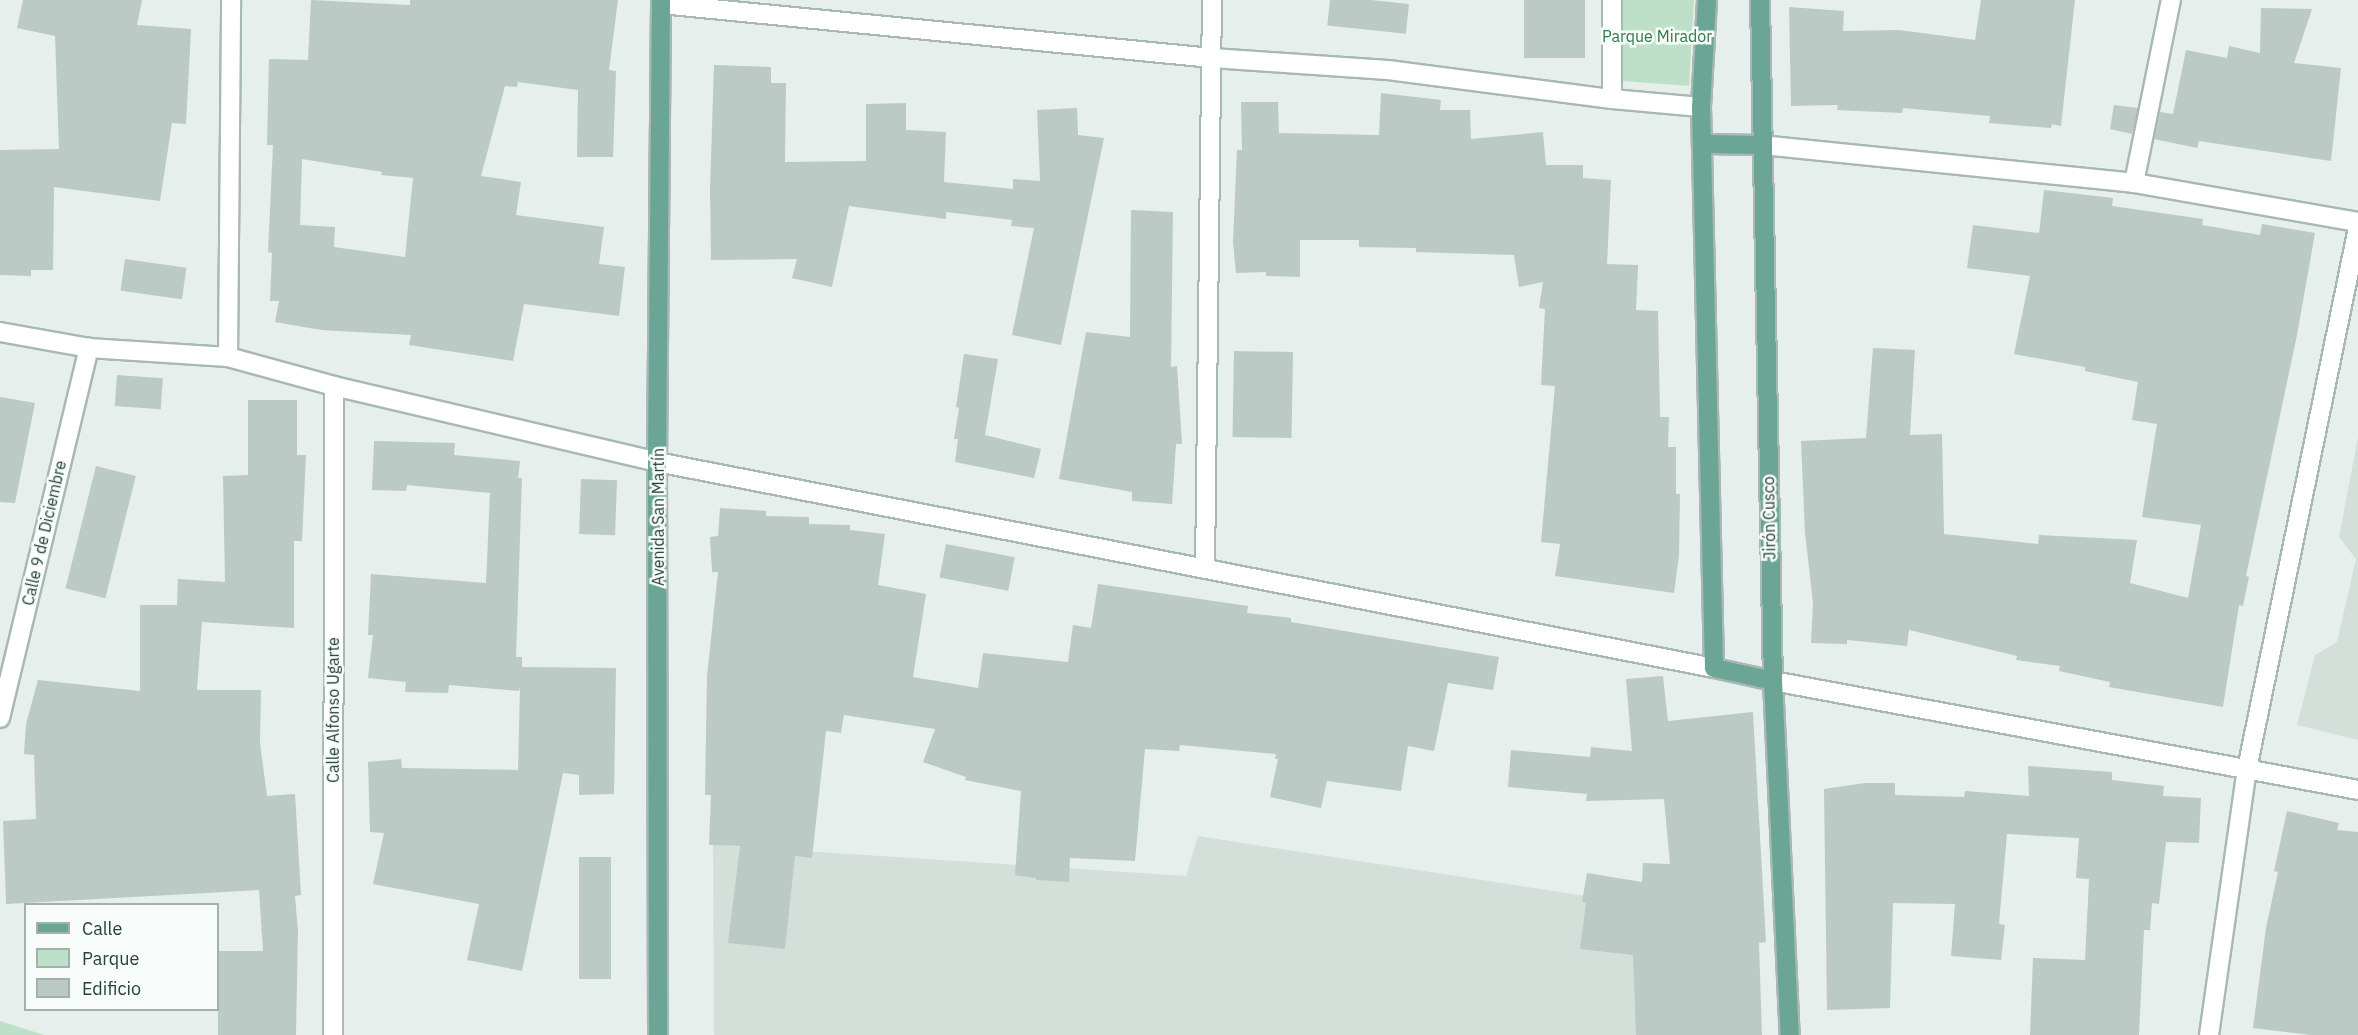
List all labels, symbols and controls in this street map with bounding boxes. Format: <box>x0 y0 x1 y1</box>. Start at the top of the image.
park label: Parque Mirador <box>1602 26 1712 46</box>
street label: Avenida San Martín <box>648 448 668 586</box>
street label: Calle 9 de Diciembre <box>18 459 70 607</box>
street label: Jirón Cusco <box>1759 476 1779 560</box>
street label: Calle Alfonso Ugarte <box>323 637 343 783</box>
legend <box>24 903 219 1011</box>
text: Calle <box>82 917 122 940</box>
text: Parque <box>82 947 139 970</box>
text: Edificio <box>82 977 141 1000</box>

